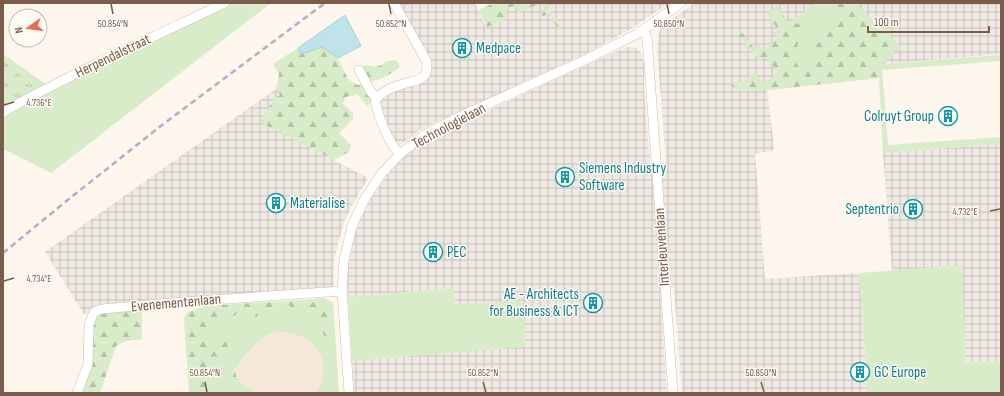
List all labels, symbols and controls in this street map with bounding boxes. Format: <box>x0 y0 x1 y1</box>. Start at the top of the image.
north arrow <box>8 8 48 48</box>
scale bar <box>868 8 989 34</box>
text: 100 m <box>874 15 899 30</box>
text: 50.854°N <box>98 18 128 30</box>
text: 50.852°N <box>376 18 406 30</box>
text: 50.850°N <box>654 18 684 30</box>
text: N <box>12 26 26 35</box>
street label: Herpendalstraat <box>72 29 154 82</box>
building icon: Medpace <box>451 37 473 59</box>
place label: Medpace <box>476 39 521 58</box>
text: 4.736°E <box>26 97 52 109</box>
street label: Technologielaan <box>409 99 489 153</box>
building icon: Colruyt Group <box>937 105 959 127</box>
place label: Colruyt Group <box>864 107 934 126</box>
place label: Siemens Industry Software <box>579 159 666 195</box>
building icon: Siemens Industry Software <box>554 166 576 188</box>
building icon: Materialise <box>265 192 287 214</box>
place label: Materialise <box>290 194 345 213</box>
building icon: Septentrio <box>902 198 924 220</box>
place label: Septentrio <box>845 200 899 219</box>
text: 4.732°E <box>952 206 978 218</box>
street label: Interleuvenlaan <box>650 207 674 287</box>
building icon: PEC <box>422 241 444 263</box>
place label: PEC <box>447 243 467 262</box>
text: 4.734°E <box>27 273 51 285</box>
place label: AE - Architects for Business & ICT <box>489 285 579 321</box>
street label: Evenementenlaan <box>130 290 222 316</box>
building icon: AE - Architects for Business & ICT <box>582 292 604 314</box>
building icon: GC Europe <box>849 361 871 383</box>
place label: GC Europe <box>874 363 926 382</box>
text: 50.854°N <box>190 367 220 379</box>
text: 50.852°N <box>468 367 498 379</box>
text: 50.850°N <box>746 367 776 379</box>

